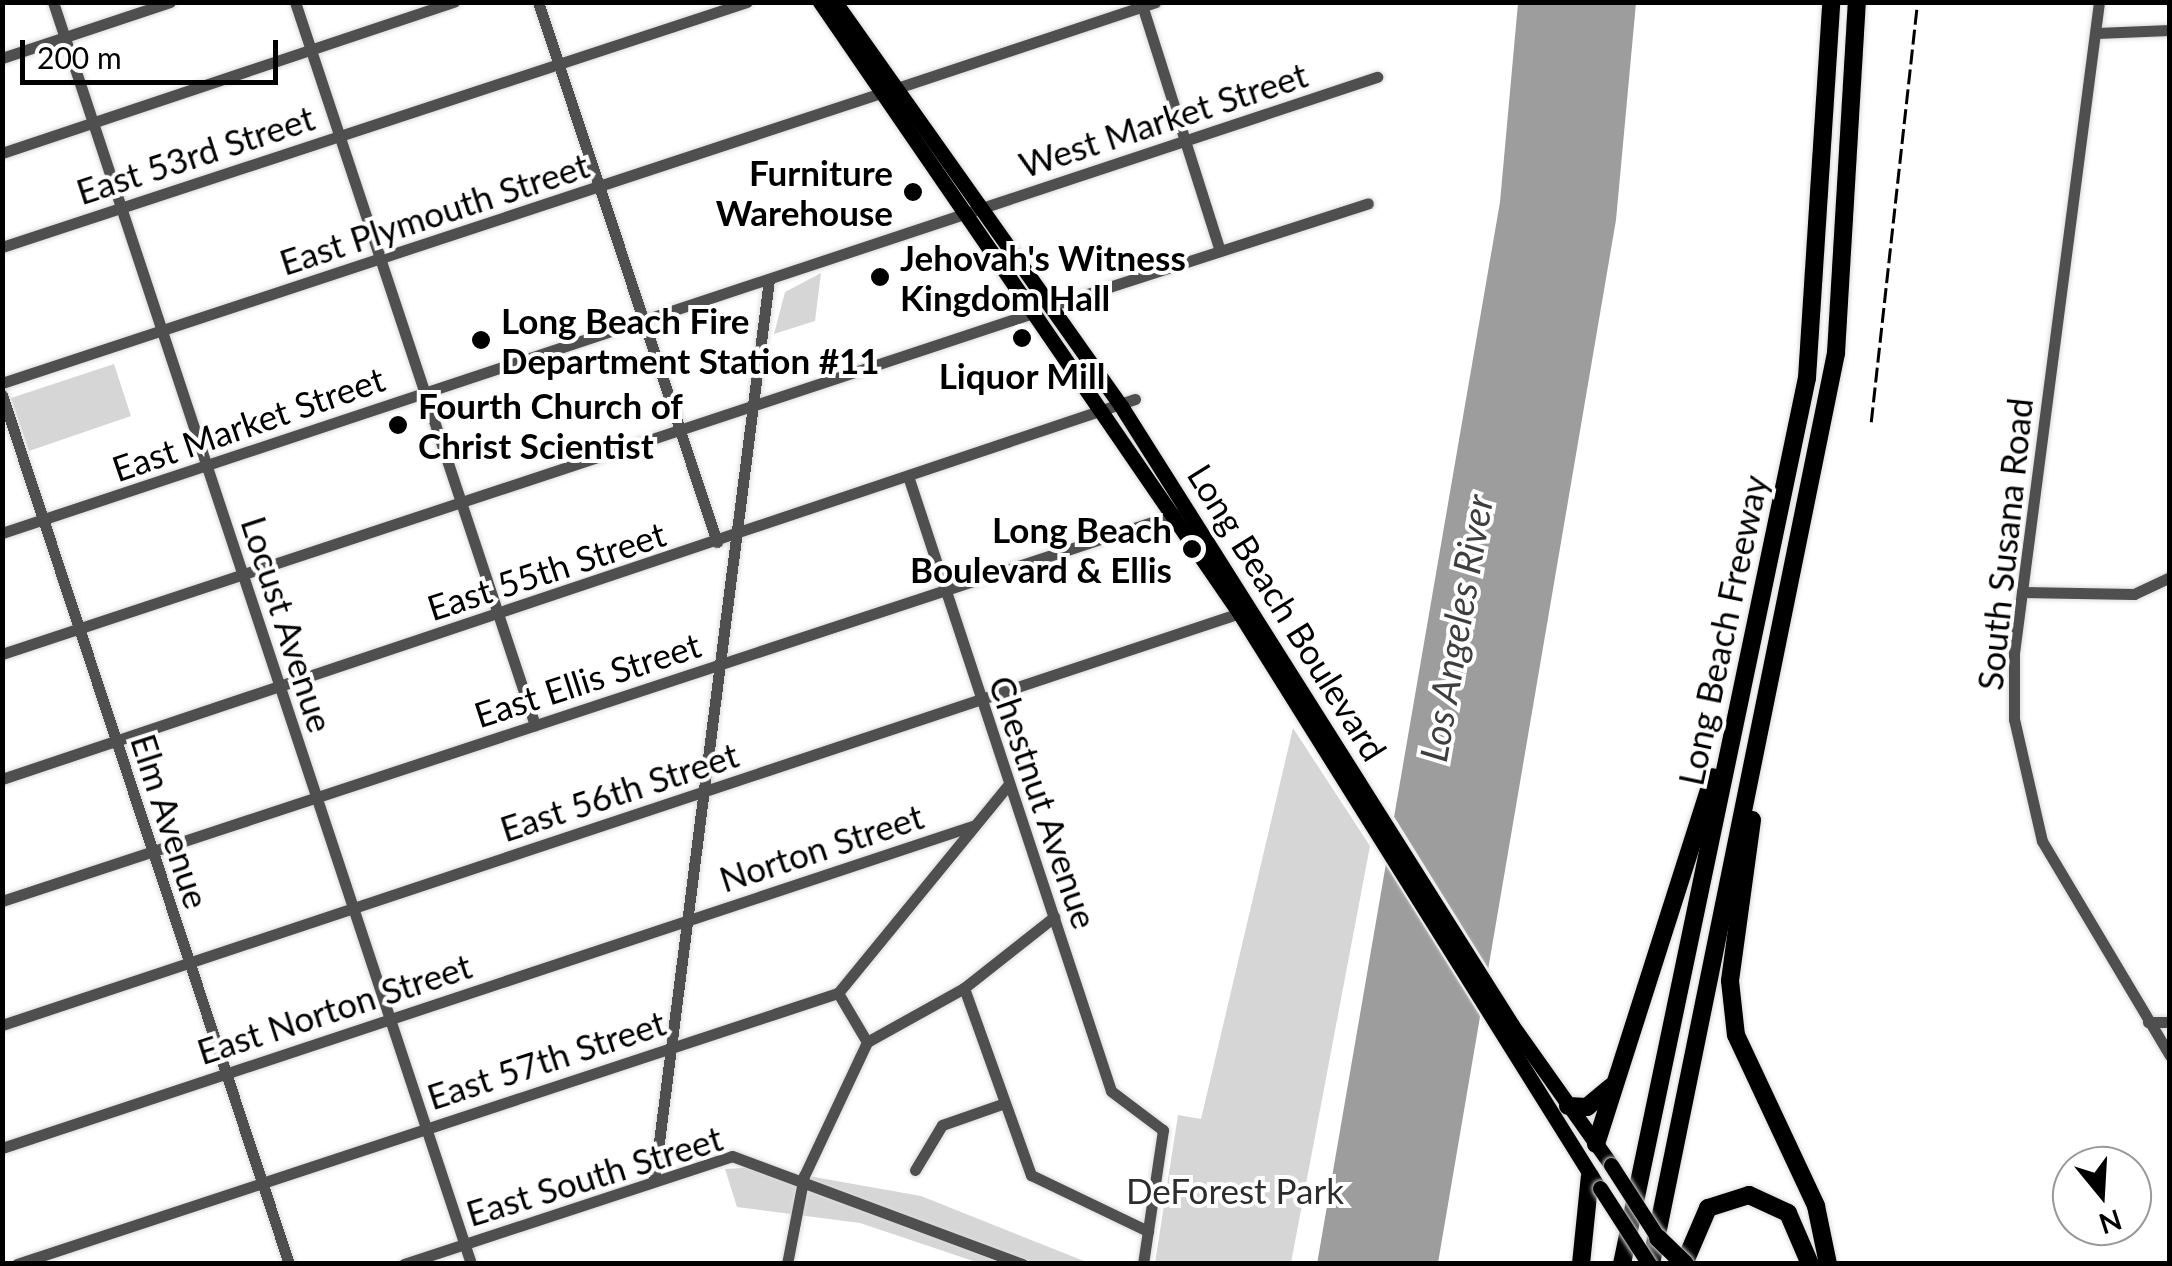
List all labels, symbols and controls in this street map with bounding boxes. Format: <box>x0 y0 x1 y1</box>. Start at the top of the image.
scale bar <box>25 20 282 82</box>
text: 200 m <box>37 39 122 75</box>
street label: West Market Street <box>1014 53 1312 185</box>
street label: East 53rd Street <box>71 96 319 212</box>
street label: East Plymouth Street <box>274 143 594 283</box>
place label: Furniture Warehouse <box>716 151 893 233</box>
marker: Furniture Warehouse <box>902 181 924 203</box>
place label: Jehovah's Witness Kingdom Hall <box>900 236 1186 318</box>
marker: Jehovah's Witness Kingdom Hall <box>869 266 891 288</box>
place label: Long Beach Fire Department Station #11 <box>501 299 880 381</box>
marker: Liquor Mill <box>1011 327 1033 349</box>
marker: Long Beach Fire Department Station #11 <box>470 329 492 351</box>
place label: Liquor Mill <box>938 354 1106 396</box>
street label: East Market Street <box>106 357 390 489</box>
place label: Fourth Church of Christ Scientist <box>418 384 683 466</box>
street label: South Susana Road <box>1968 396 2040 692</box>
marker: Fourth Church of Christ Scientist <box>387 414 409 436</box>
street label: Long Beach Boulevard <box>1180 456 1396 768</box>
street label: Long Beach Freeway <box>1669 471 1775 789</box>
water label: Los Angeles River <box>1410 491 1502 765</box>
place label: Long Beach Boulevard & Ellis <box>910 508 1172 590</box>
street label: Locust Avenue <box>233 510 343 738</box>
street label: East 55th Street <box>422 512 670 628</box>
marker: Long Beach Boulevard & Ellis <box>1181 538 1203 560</box>
street label: East Ellis Street <box>469 623 705 735</box>
street label: Chestnut Avenue <box>981 670 1107 934</box>
street label: Elm Avenue <box>123 728 219 914</box>
street label: East 56th Street <box>495 733 743 849</box>
street label: Norton Street <box>714 794 928 900</box>
street label: East Norton Street <box>192 944 476 1072</box>
street label: East 57th Street <box>422 1001 670 1117</box>
street label: East South Street <box>461 1116 727 1234</box>
north arrow <box>2052 1146 2152 1246</box>
park label: DeForest Park <box>1126 1169 1344 1211</box>
text: N <box>2095 1203 2126 1242</box>

